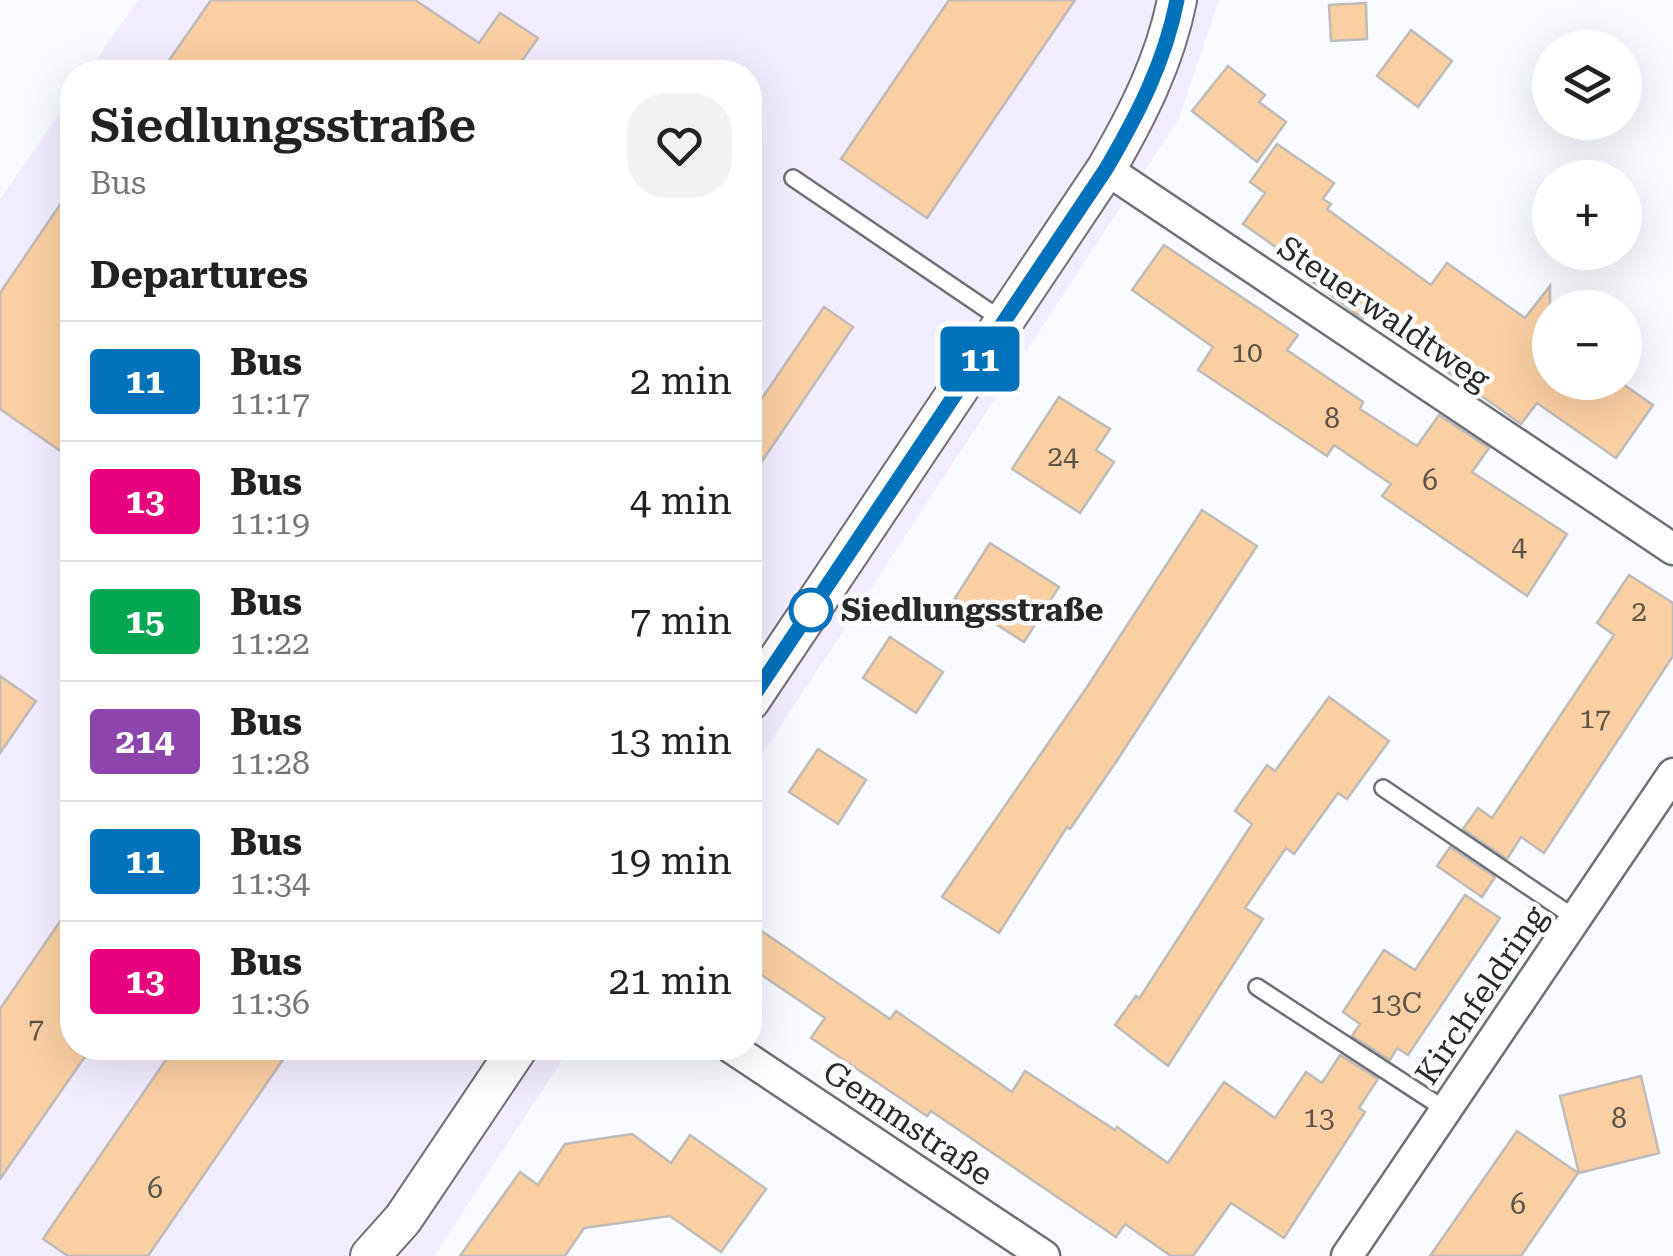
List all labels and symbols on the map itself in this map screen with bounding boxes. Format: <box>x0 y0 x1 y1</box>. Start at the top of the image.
street label: Steuerwaldtweg <box>1271 228 1498 398</box>
line badge: 11 <box>935 326 1025 392</box>
house number: 10 <box>1231 336 1263 369</box>
house number: 8 <box>1324 402 1340 435</box>
house number: 24 <box>1047 440 1079 473</box>
house number: 6 <box>1422 464 1438 497</box>
house number: 4 <box>1511 530 1527 563</box>
marker: Siedlungsstraße <box>790 589 832 631</box>
place label: Siedlungsstraße <box>841 591 1104 629</box>
house number: 2 <box>1631 595 1647 628</box>
house number: 17 <box>1579 702 1611 735</box>
street label: Kirchfeldring <box>1407 898 1555 1091</box>
house number: 13C <box>1370 987 1422 1020</box>
house number: 7 <box>28 1012 44 1045</box>
street label: Gemmstraße <box>816 1052 1000 1194</box>
house number: 13 <box>1303 1101 1335 1134</box>
house number: 8 <box>1611 1102 1627 1135</box>
house number: 6 <box>147 1172 163 1205</box>
house number: 6 <box>1510 1188 1526 1221</box>

